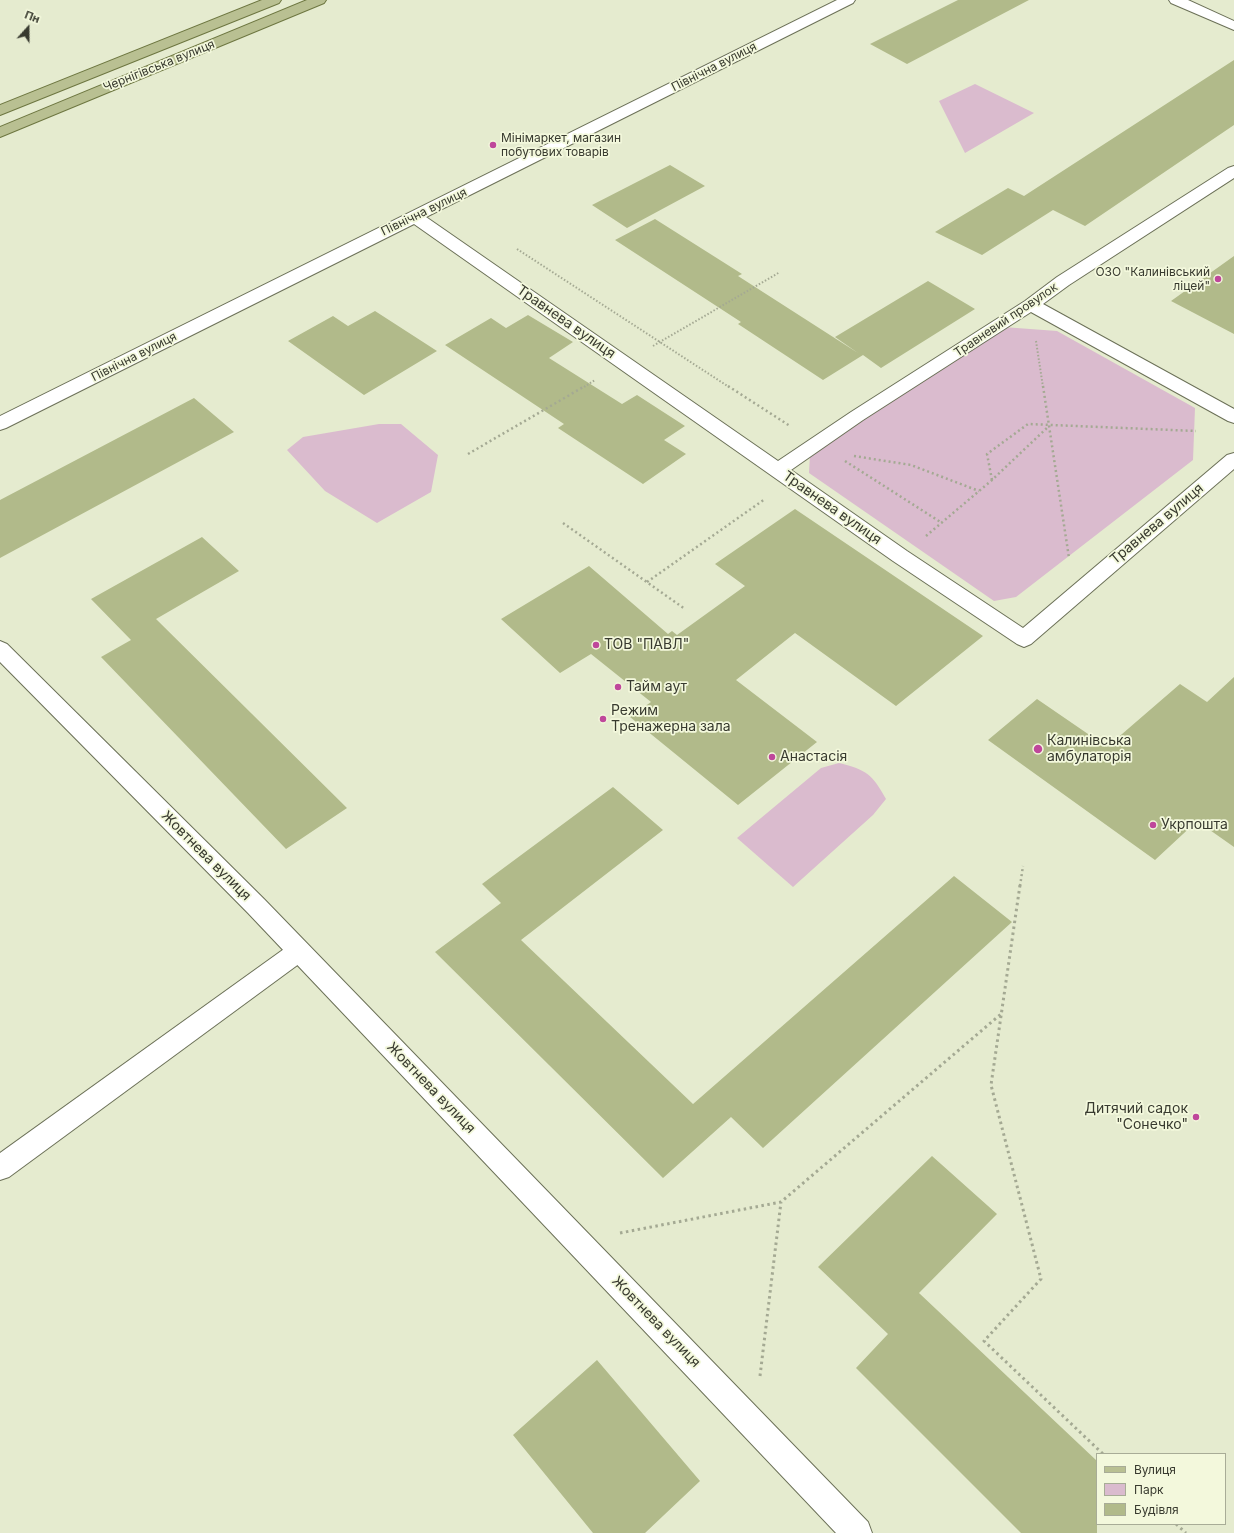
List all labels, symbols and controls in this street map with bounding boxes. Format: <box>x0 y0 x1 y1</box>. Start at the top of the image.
north arrow <box>8 8 48 48</box>
text: Пн <box>23 8 42 26</box>
street label: Чернігівська вулиця <box>101 37 217 95</box>
street label: Північна вулиця <box>669 39 759 95</box>
place label: Мінімаркет, магазин побутових товарів <box>501 131 621 159</box>
marker: Мінімаркет, магазин побутових товарів <box>488 140 498 150</box>
street label: Північна вулиця <box>379 185 469 239</box>
place label: ОЗО "Калинівський ліцей" <box>1095 265 1210 293</box>
marker: ОЗО "Калинівський ліцей" <box>1213 274 1223 284</box>
street label: Травневий провулок <box>952 280 1060 360</box>
street label: Травнева вулиця <box>513 282 619 362</box>
street label: Північна вулиця <box>89 329 179 385</box>
street label: Травнева вулиця <box>779 468 885 548</box>
street label: Травнева вулиця <box>1107 480 1207 568</box>
place label: ТОВ "ПАВЛ" <box>604 637 689 653</box>
marker: ТОВ "ПАВЛ" <box>591 640 601 650</box>
place label: Тайм аут <box>626 679 687 695</box>
marker: Тайм аут <box>613 682 623 692</box>
place label: Режим Тренажерна зала <box>611 703 731 736</box>
marker: Режим Тренажерна зала <box>598 714 608 724</box>
place label: Калинівська амбулаторія <box>1047 733 1131 766</box>
marker: Калинівська амбулаторія <box>1032 743 1044 755</box>
place label: Анастасія <box>780 749 847 765</box>
marker: Анастасія <box>767 752 777 762</box>
street label: Жовтнева вулиця <box>158 808 254 904</box>
place label: Укрпошта <box>1161 817 1228 833</box>
marker: Укрпошта <box>1148 820 1158 830</box>
street label: Жовтнева вулиця <box>383 1039 479 1137</box>
place label: Дитячий садок "Сонечко" <box>1085 1101 1188 1134</box>
marker: Дитячий садок "Сонечко" <box>1191 1112 1201 1122</box>
street label: Жовтнева вулиця <box>608 1273 704 1371</box>
legend <box>1096 1453 1226 1525</box>
text: Вулиця <box>1134 1462 1176 1477</box>
text: Парк <box>1134 1482 1164 1497</box>
text: Будівля <box>1134 1502 1179 1517</box>

